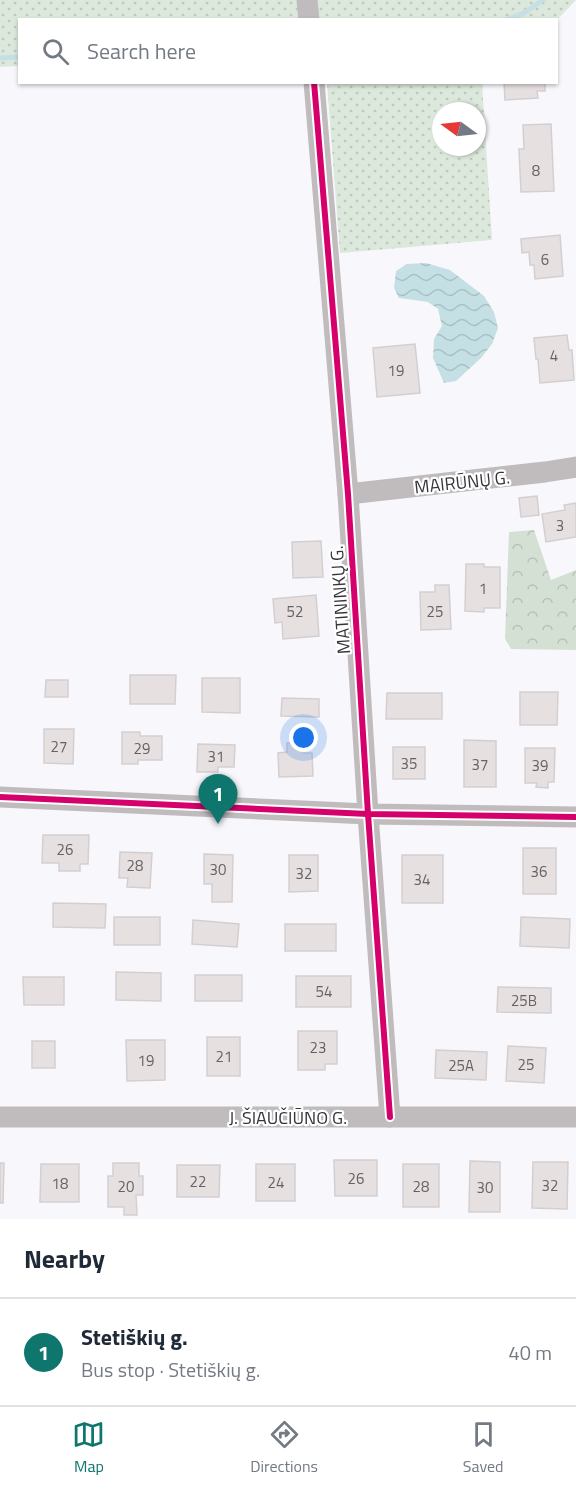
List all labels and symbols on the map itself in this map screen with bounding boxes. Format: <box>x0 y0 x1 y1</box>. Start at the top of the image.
north arrow <box>432 102 486 156</box>
house number: 8 <box>532 159 540 182</box>
house number: 6 <box>541 248 549 271</box>
house number: 4 <box>550 344 558 367</box>
house number: 19 <box>388 359 404 382</box>
street label: MAIRŪNŲ G. <box>413 464 511 500</box>
house number: 3 <box>556 514 564 537</box>
street label: MATININKŲ G. <box>323 545 357 655</box>
house number: 1 <box>479 577 487 600</box>
house number: 52 <box>287 600 303 623</box>
house number: 25 <box>427 600 443 623</box>
your location <box>289 723 318 752</box>
house number: 27 <box>51 735 67 758</box>
house number: 29 <box>134 737 150 760</box>
house number: 31 <box>208 745 224 768</box>
house number: 35 <box>401 752 417 775</box>
house number: 37 <box>472 753 488 776</box>
house number: 39 <box>532 754 548 777</box>
pin: 1 <box>198 774 238 824</box>
house number: 26 <box>57 838 73 861</box>
house number: 28 <box>127 854 143 877</box>
house number: 30 <box>210 858 226 881</box>
house number: 36 <box>531 860 547 883</box>
house number: 32 <box>296 862 312 885</box>
house number: 34 <box>414 868 430 891</box>
house number: 54 <box>316 980 332 1003</box>
house number: 25B <box>511 989 537 1012</box>
house number: 23 <box>310 1036 326 1059</box>
house number: 21 <box>216 1045 232 1068</box>
house number: 19 <box>138 1049 154 1072</box>
house number: 25 <box>518 1053 534 1076</box>
house number: 25A <box>448 1054 474 1077</box>
street label: J. ŠIAUČIŪNO G. <box>229 1104 347 1131</box>
house number: 26 <box>348 1167 364 1190</box>
house number: 22 <box>190 1170 206 1193</box>
house number: 24 <box>268 1171 284 1194</box>
house number: 18 <box>52 1172 68 1195</box>
house number: 32 <box>542 1174 558 1197</box>
house number: 20 <box>118 1175 134 1198</box>
house number: 28 <box>413 1175 429 1198</box>
house number: 30 <box>477 1176 493 1199</box>

